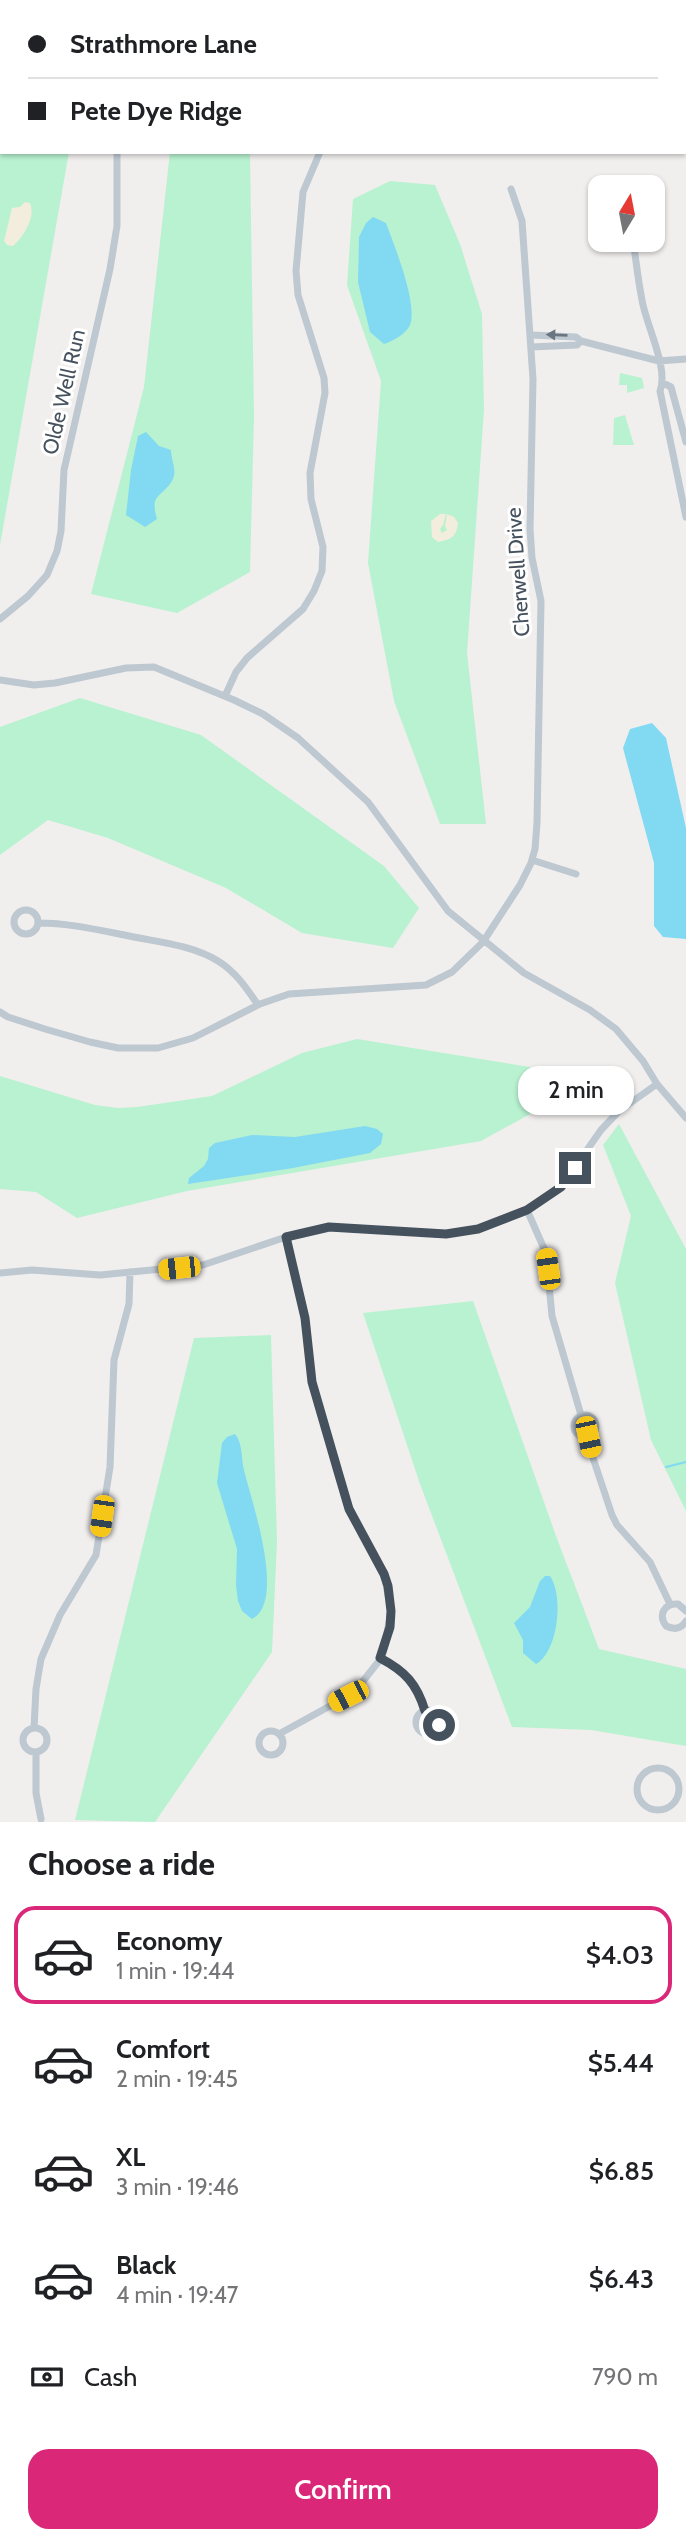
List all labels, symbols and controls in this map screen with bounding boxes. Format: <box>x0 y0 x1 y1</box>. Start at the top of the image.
text: Strathmore Lane <box>70 28 257 60</box>
text: Pete Dye Ridge <box>70 95 242 127</box>
north arrow <box>588 175 665 252</box>
map controls <box>588 175 665 252</box>
street label: Olde Well Run <box>37 327 90 457</box>
one-way arrow <box>546 330 568 341</box>
street label: Cherwell Drive <box>501 506 534 637</box>
callout: 2 min <box>517 1066 633 1116</box>
text: 2 min <box>548 1076 604 1104</box>
route end <box>559 1152 591 1184</box>
car <box>535 1247 562 1291</box>
car <box>158 1255 201 1281</box>
car <box>574 1414 603 1460</box>
car <box>89 1494 116 1538</box>
car <box>325 1677 372 1715</box>
route start <box>423 1709 455 1741</box>
text: Choose a ride <box>28 1844 215 1883</box>
icon: car <box>32 1924 95 1987</box>
text: Economy <box>116 1925 222 1957</box>
text: $4.03 <box>586 1939 654 1971</box>
text: 1 min · 19:44 <box>116 1957 234 1985</box>
icon: car <box>32 2032 95 2095</box>
text: Comfort <box>116 2033 210 2065</box>
text: $5.44 <box>588 2047 654 2079</box>
text: 2 min · 19:45 <box>116 2065 238 2093</box>
icon: car <box>32 2140 95 2203</box>
text: XL <box>116 2141 145 2173</box>
text: $6.85 <box>589 2155 654 2187</box>
text: 3 min · 19:46 <box>116 2173 239 2201</box>
icon: car <box>32 2248 95 2311</box>
text: Black <box>116 2249 176 2281</box>
text: $6.43 <box>589 2263 654 2295</box>
text: 4 min · 19:47 <box>116 2281 238 2309</box>
icon: cash <box>28 2358 66 2396</box>
text: Cash <box>84 2361 137 2393</box>
text: 790 m <box>592 2363 658 2391</box>
button: Confirm <box>28 2449 658 2529</box>

